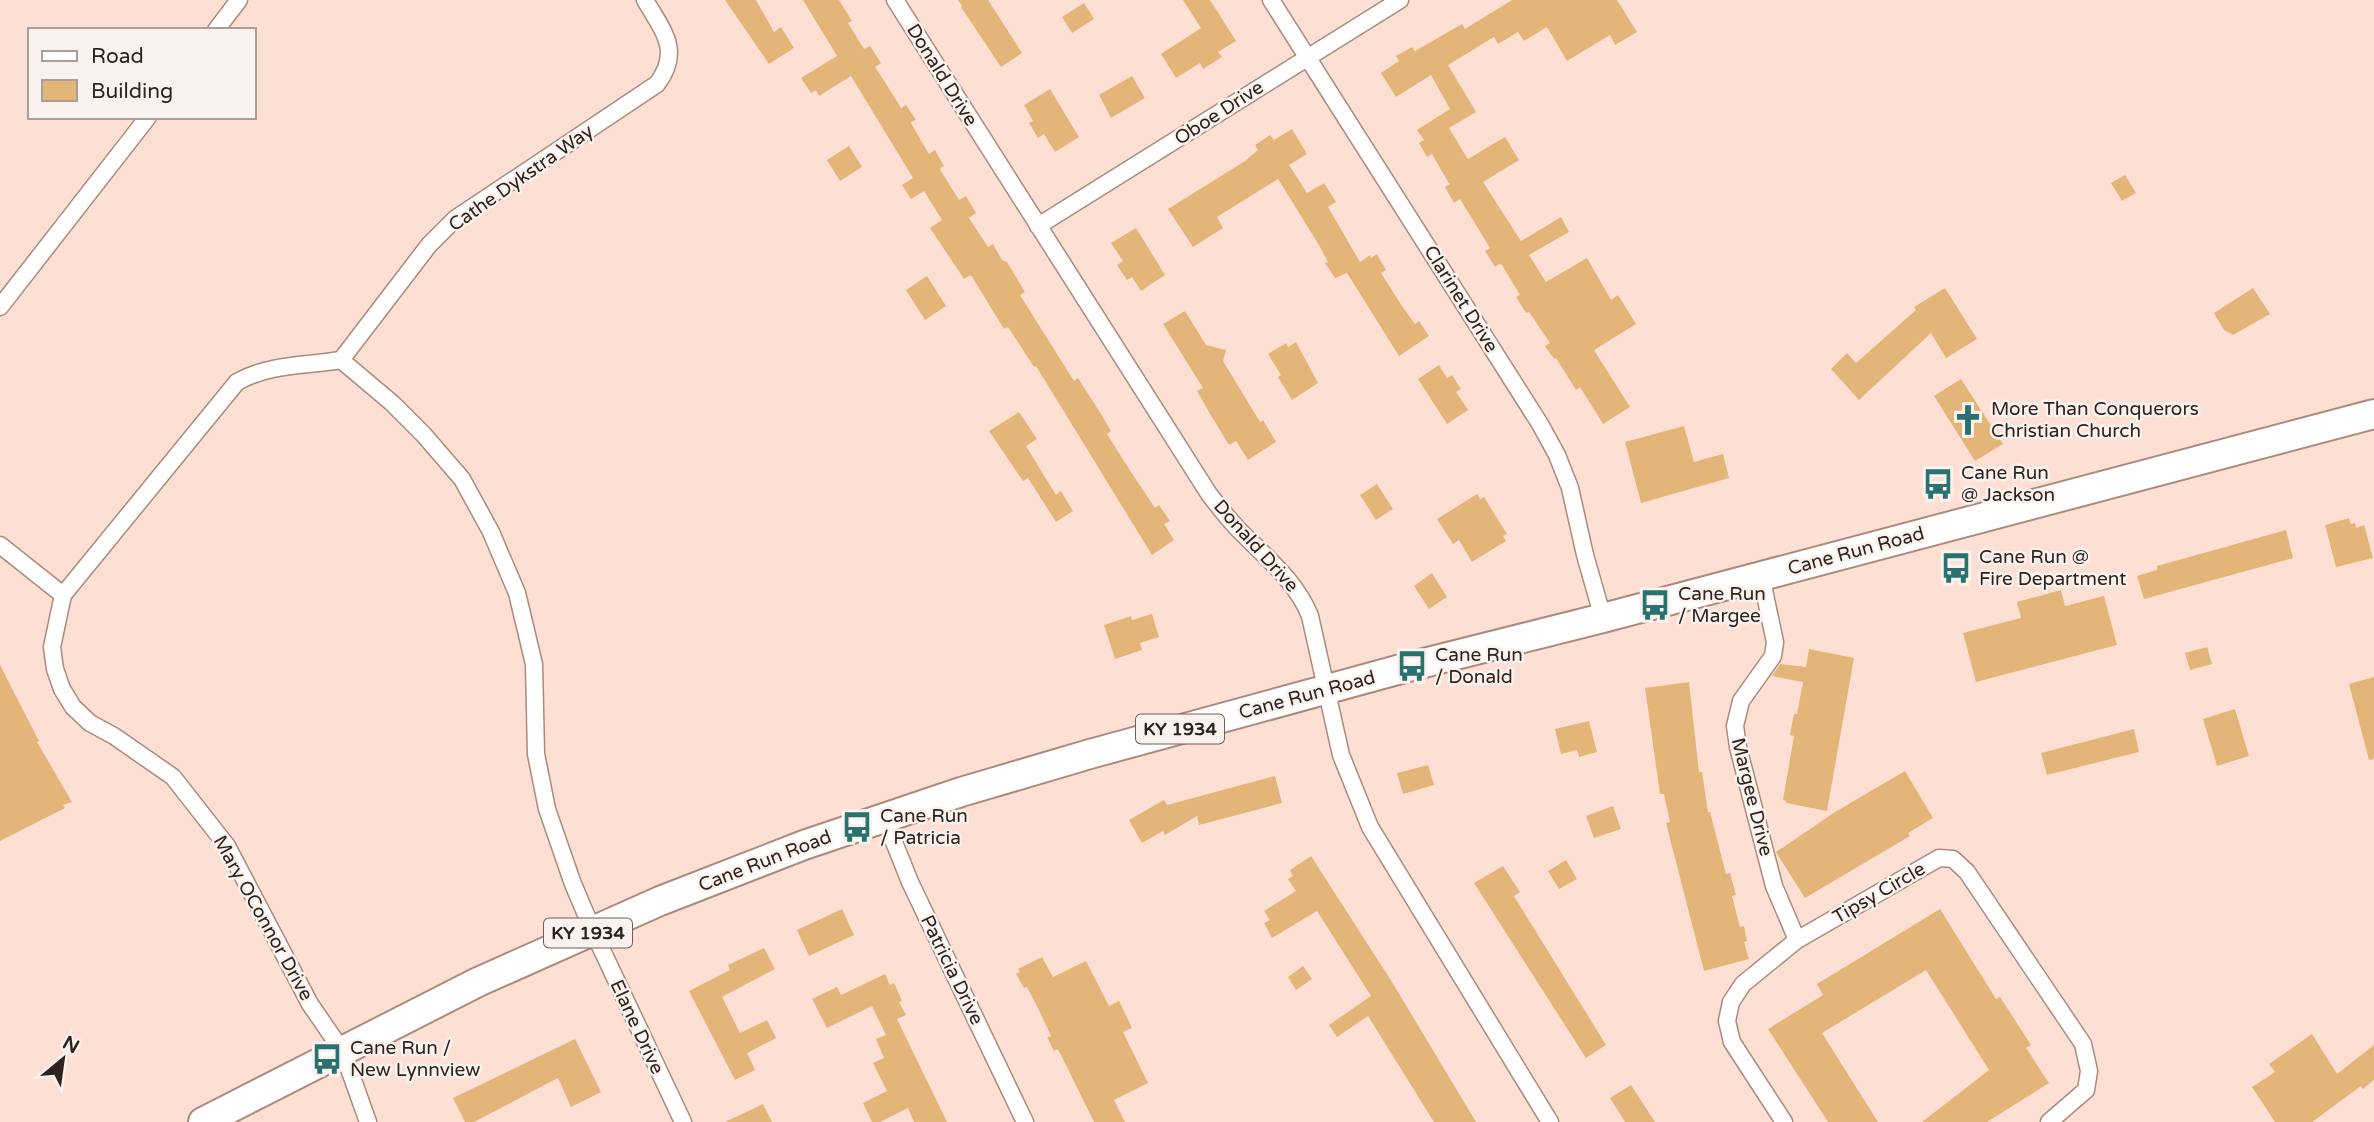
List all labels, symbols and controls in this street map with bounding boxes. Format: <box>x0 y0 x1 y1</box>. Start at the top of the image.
street label: Donald Drive <box>902 20 982 130</box>
legend <box>28 28 256 119</box>
text: Road <box>91 44 144 69</box>
street label: Oboe Drive <box>1171 76 1267 150</box>
text: Building <box>91 79 173 104</box>
street label: Cathe Dykstra Way <box>445 120 597 236</box>
street label: Clarinet Drive <box>1419 241 1503 357</box>
place label: More Than Conquerors Christian Church <box>1991 398 2199 442</box>
church icon: More Than Conquerors Christian Church <box>1951 403 1985 437</box>
place label: Cane Run @ Jackson <box>1961 462 2055 506</box>
bus stop icon: Cane Run @ Jackson <box>1921 467 1955 501</box>
street label: Donald Drive <box>1209 495 1303 597</box>
street label: Cane Run Road <box>1785 522 1927 580</box>
place label: Cane Run @ Fire Department <box>1979 546 2126 590</box>
bus stop icon: Cane Run @ Fire Department <box>1939 551 1973 585</box>
place label: Cane Run / Margee <box>1678 583 1766 627</box>
bus stop icon: Cane Run / Margee <box>1638 588 1672 622</box>
place label: Cane Run / Donald <box>1435 644 1523 688</box>
bus stop icon: Cane Run / Donald <box>1395 649 1429 683</box>
street label: Cane Run Road <box>1236 666 1378 724</box>
road number: KY 1934 <box>1136 714 1224 744</box>
street label: Margee Drive <box>1727 736 1777 858</box>
place label: Cane Run / Patricia <box>880 805 968 849</box>
bus stop icon: Cane Run / Patricia <box>840 810 874 844</box>
street label: Cane Run Road <box>695 826 835 896</box>
street label: Mary OConnor Drive <box>209 832 317 1004</box>
street label: Tipsy Circle <box>1829 858 1929 928</box>
street label: Patricia Drive <box>916 912 988 1028</box>
road number: KY 1934 <box>544 918 632 948</box>
street label: Elane Drive <box>606 976 668 1078</box>
north arrow <box>28 1024 98 1094</box>
text: N <box>59 1032 83 1058</box>
place label: Cane Run / New Lynnview <box>350 1037 480 1081</box>
bus stop icon: Cane Run / New Lynnview <box>310 1042 344 1076</box>

